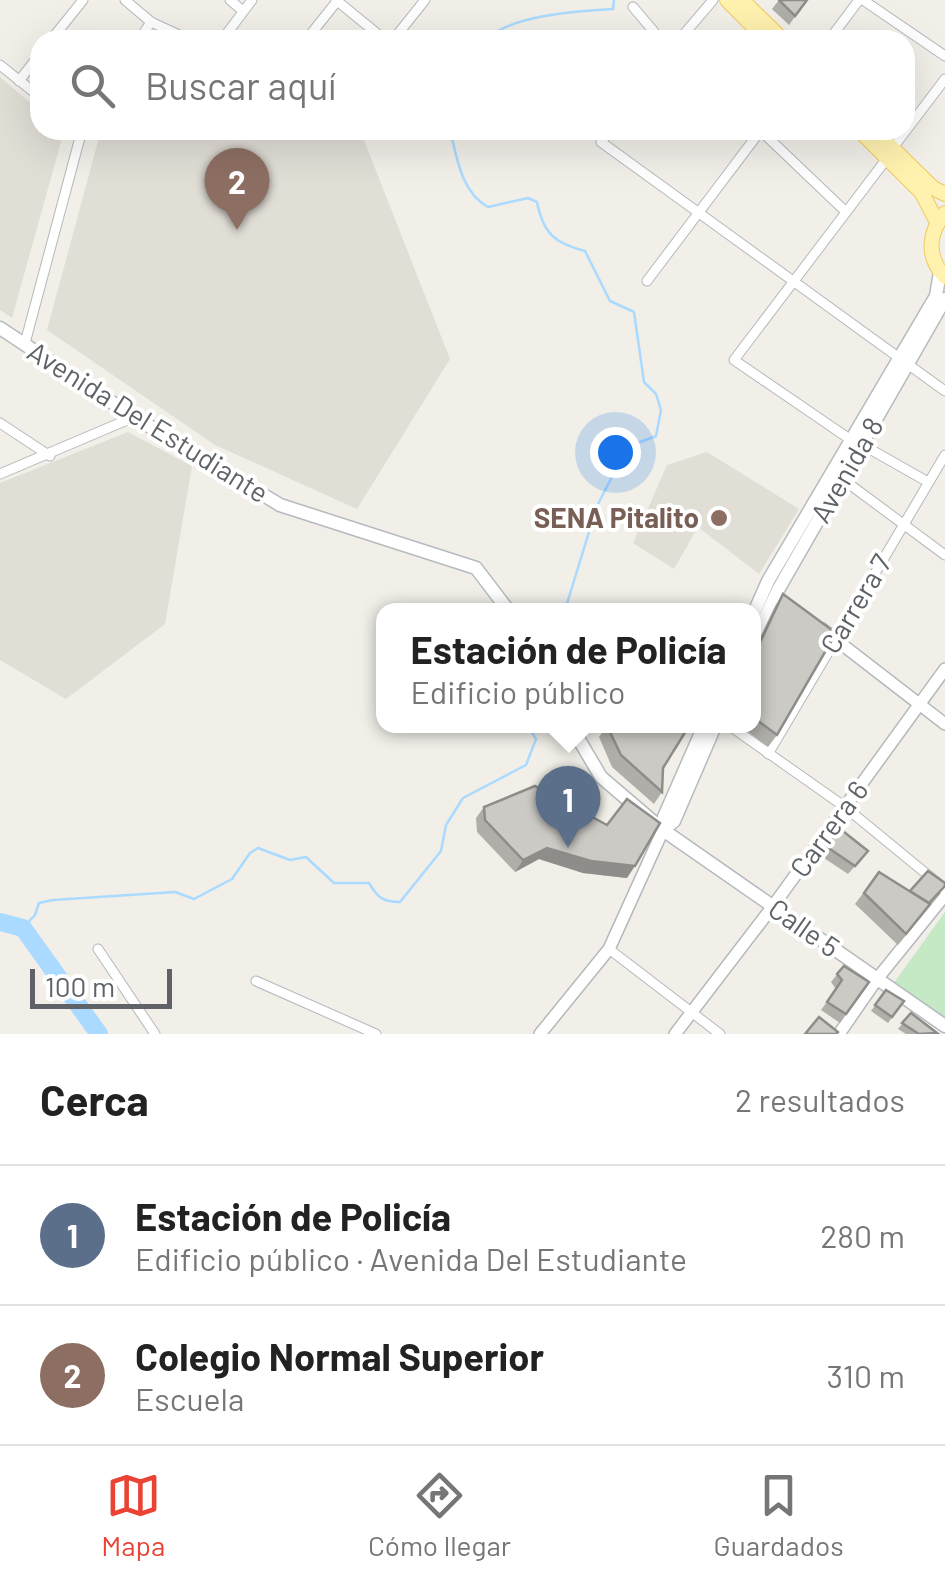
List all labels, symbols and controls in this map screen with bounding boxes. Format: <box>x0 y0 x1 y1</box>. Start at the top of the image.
search box <box>30 30 915 140</box>
icon: search <box>65 58 120 113</box>
text: Buscar aquí <box>145 62 336 108</box>
pin: 2 <box>204 148 270 230</box>
street label: Avenida Del Estudiante <box>22 333 275 509</box>
street label: Avenida 8 <box>802 411 890 528</box>
your location <box>590 427 641 478</box>
place label: SENA Pitalito <box>534 500 699 534</box>
marker: SENA Pitalito <box>708 507 730 529</box>
street label: Carrera 7 <box>812 548 898 659</box>
popup <box>376 603 761 733</box>
text: Estación de Policía <box>410 626 727 672</box>
text: Edificio público <box>410 672 626 710</box>
pin: 1 <box>536 766 600 848</box>
street label: Carrera 6 <box>782 774 874 883</box>
street label: Calle 5 <box>763 891 847 964</box>
scale bar <box>30 964 172 1008</box>
text: 100 m <box>45 969 115 1003</box>
text: Cerca <box>40 1074 149 1124</box>
text: 2 resultados <box>735 1080 905 1118</box>
text: Estación de Policía <box>135 1193 451 1239</box>
text: 1 <box>67 1216 78 1254</box>
text: 280 m <box>820 1216 905 1254</box>
text: Edificio público · Avenida Del Estudiante <box>135 1239 687 1277</box>
text: Colegio Normal Superior <box>135 1333 544 1379</box>
text: 2 <box>64 1356 81 1394</box>
text: 310 m <box>827 1356 905 1394</box>
text: Escuela <box>135 1379 244 1417</box>
tab: Mapa <box>101 1468 165 1562</box>
tab: Cómo llegar <box>368 1468 511 1562</box>
tab: Guardados <box>714 1468 844 1562</box>

